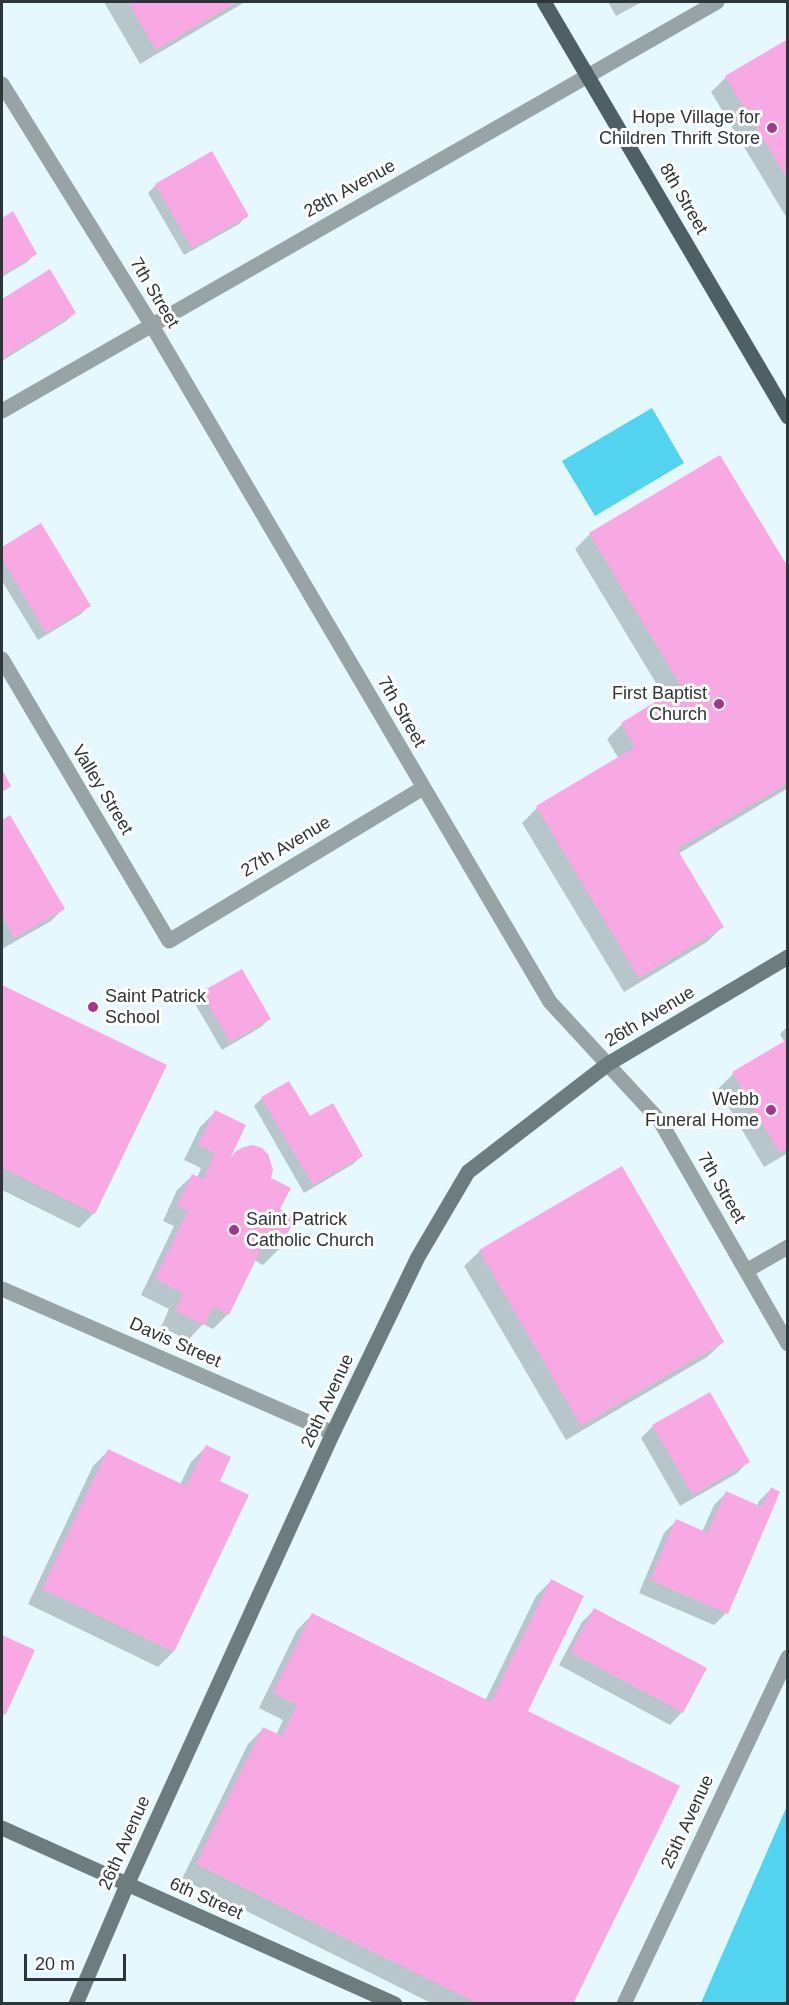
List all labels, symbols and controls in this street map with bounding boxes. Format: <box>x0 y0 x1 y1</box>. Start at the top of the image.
place label: Hope Village for Children Thrift Store <box>599 107 760 150</box>
marker: Hope Village for Children Thrift Store <box>765 121 779 135</box>
street label: 28th Avenue <box>301 155 399 223</box>
street label: 8th Street <box>654 160 712 238</box>
street label: 7th Street <box>125 254 183 332</box>
street label: 7th Street <box>372 673 430 751</box>
place label: First Baptist Church <box>612 683 707 726</box>
marker: First Baptist Church <box>712 697 726 711</box>
street label: Valley Street <box>67 741 137 839</box>
street label: 27th Avenue <box>237 812 335 882</box>
street label: 26th Avenue <box>601 982 699 1052</box>
place label: Saint Patrick School <box>105 986 206 1028</box>
marker: Saint Patrick School <box>86 1000 100 1014</box>
place label: Webb Funeral Home <box>645 1089 759 1132</box>
marker: Webb Funeral Home <box>764 1103 778 1117</box>
street label: 7th Street <box>692 1149 750 1227</box>
place label: Saint Patrick Catholic Church <box>246 1209 374 1252</box>
marker: Saint Patrick Catholic Church <box>227 1223 241 1237</box>
street label: Davis Street <box>126 1313 224 1373</box>
street label: 26th Avenue <box>297 1351 359 1451</box>
street label: 25th Avenue <box>657 1772 719 1872</box>
street label: 26th Avenue <box>95 1793 155 1893</box>
street label: 6th Street <box>166 1873 246 1925</box>
scale bar <box>27 1942 129 1980</box>
text: 20 m <box>35 1954 75 1974</box>

